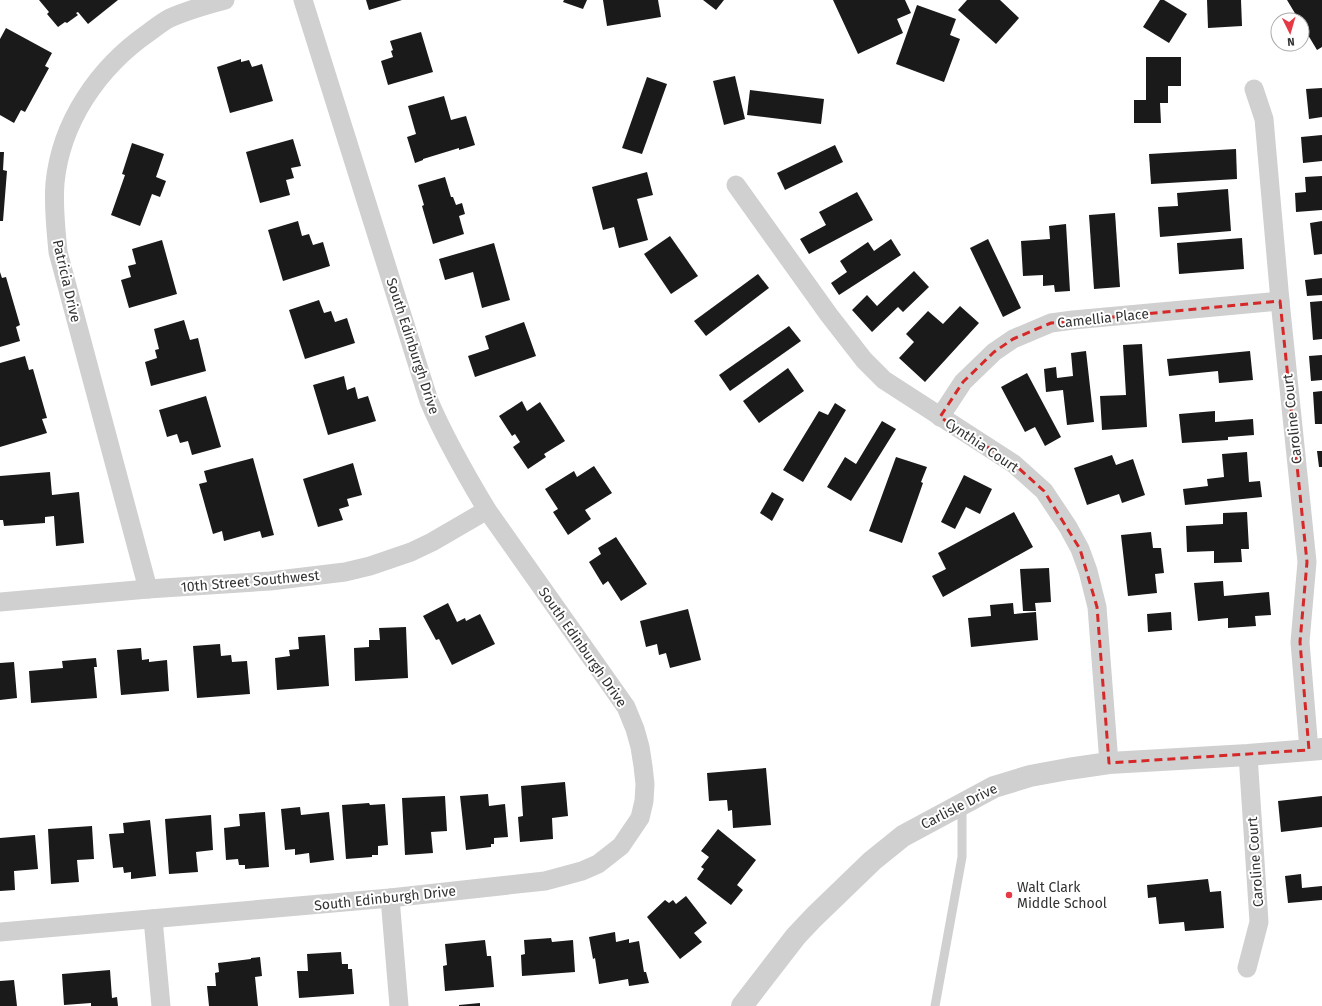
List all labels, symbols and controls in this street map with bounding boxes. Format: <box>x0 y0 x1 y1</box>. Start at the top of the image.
north arrow <box>1270 12 1310 52</box>
text: N <box>1287 35 1295 48</box>
street label: Patricia Drive <box>49 238 84 324</box>
street label: South Edinburgh Drive <box>382 276 443 416</box>
street label: Camellia Place <box>1056 305 1150 332</box>
street label: Caroline Court <box>1279 372 1306 465</box>
street label: Cynthia Court <box>942 415 1023 477</box>
street label: 10th Street Southwest <box>180 567 321 596</box>
street label: South Edinburgh Drive <box>535 584 630 710</box>
street label: Carlisle Drive <box>918 780 1000 833</box>
street label: Caroline Court <box>1244 815 1267 908</box>
place label: Walt Clark Middle School <box>1017 879 1107 912</box>
street label: South Edinburgh Drive <box>313 883 457 914</box>
marker: Walt Clark Middle School <box>1004 890 1014 900</box>

